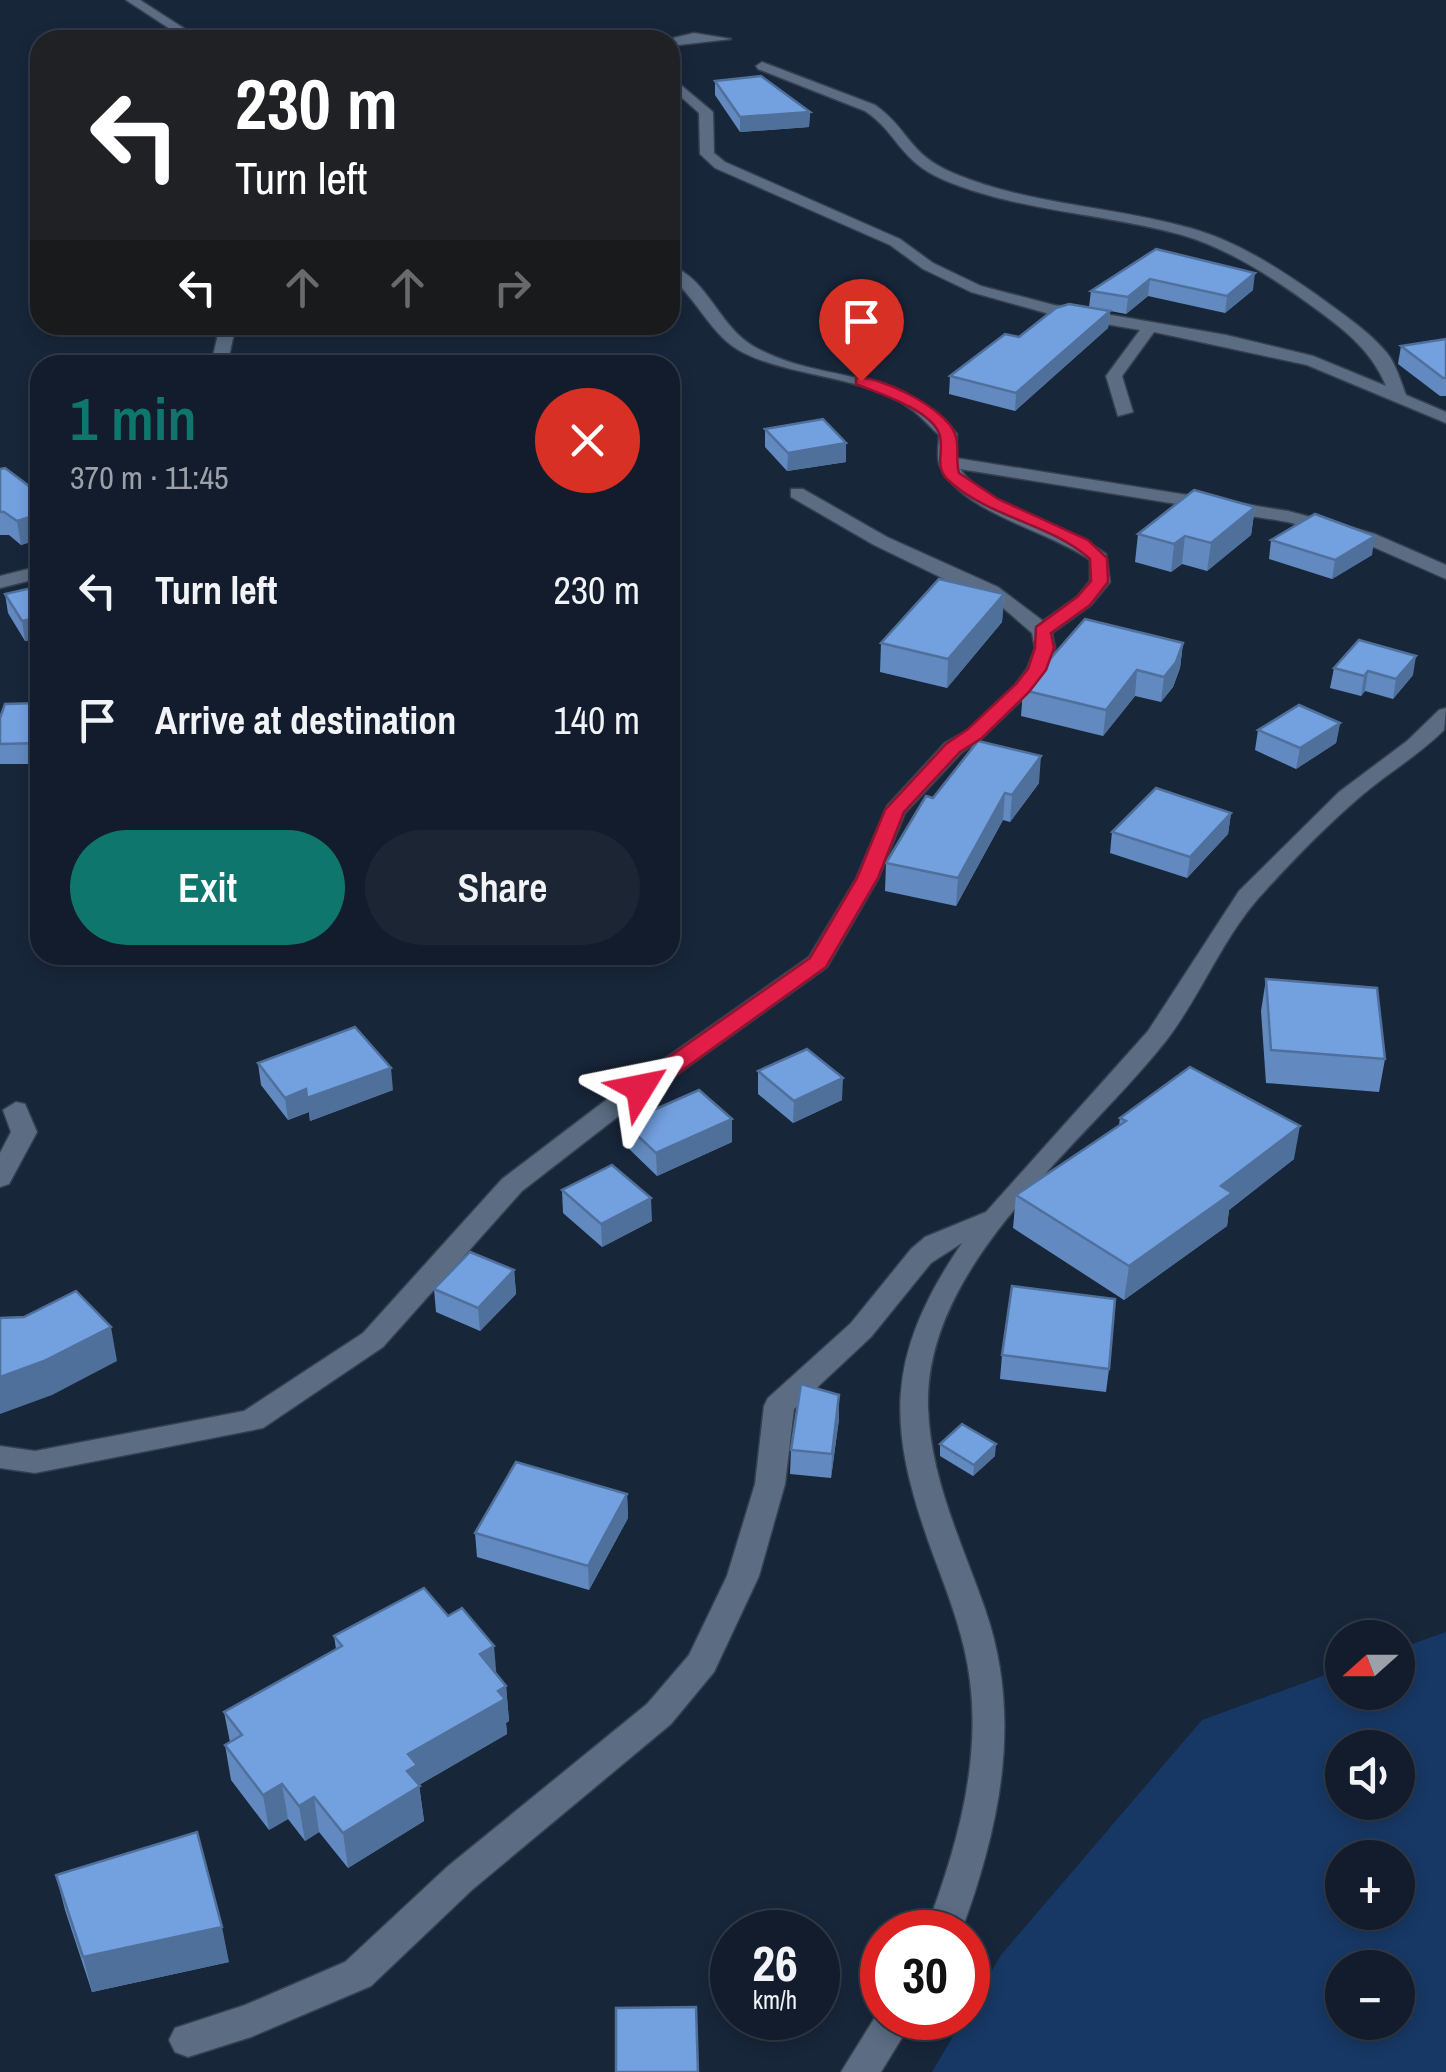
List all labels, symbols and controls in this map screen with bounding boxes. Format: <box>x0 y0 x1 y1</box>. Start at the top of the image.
text: 230 m <box>235 57 398 151</box>
icon: left <box>70 70 200 200</box>
text: Turn left <box>235 147 367 208</box>
icon: left <box>170 260 225 315</box>
icon: ahead <box>275 260 330 315</box>
icon: ahead <box>380 260 435 315</box>
icon: right <box>485 260 540 315</box>
pin <box>819 279 904 382</box>
icon: arrive <box>834 294 889 349</box>
text: 1 min <box>70 378 197 459</box>
button: close <box>535 388 640 493</box>
text: 370 m · 11:45 <box>70 456 229 499</box>
icon: left <box>70 563 125 618</box>
text: Turn left <box>155 565 277 616</box>
text: 230 m <box>553 565 640 616</box>
icon: arrive <box>70 693 125 748</box>
text: Arrive at destination <box>155 695 456 746</box>
text: 140 m <box>553 695 640 746</box>
button: Exit <box>70 830 345 945</box>
button: Share <box>365 830 640 945</box>
position arrow <box>588 1036 692 1140</box>
north arrow <box>1325 1620 1415 1710</box>
map controls <box>1325 1620 1415 2040</box>
button: sound <box>1325 1730 1415 1820</box>
button: + <box>1325 1840 1415 1930</box>
speed limit sign: 30 <box>860 1910 990 2040</box>
text: 26 <box>752 1929 798 1997</box>
button: − <box>1325 1950 1415 2040</box>
text: km/h <box>753 1983 797 2017</box>

